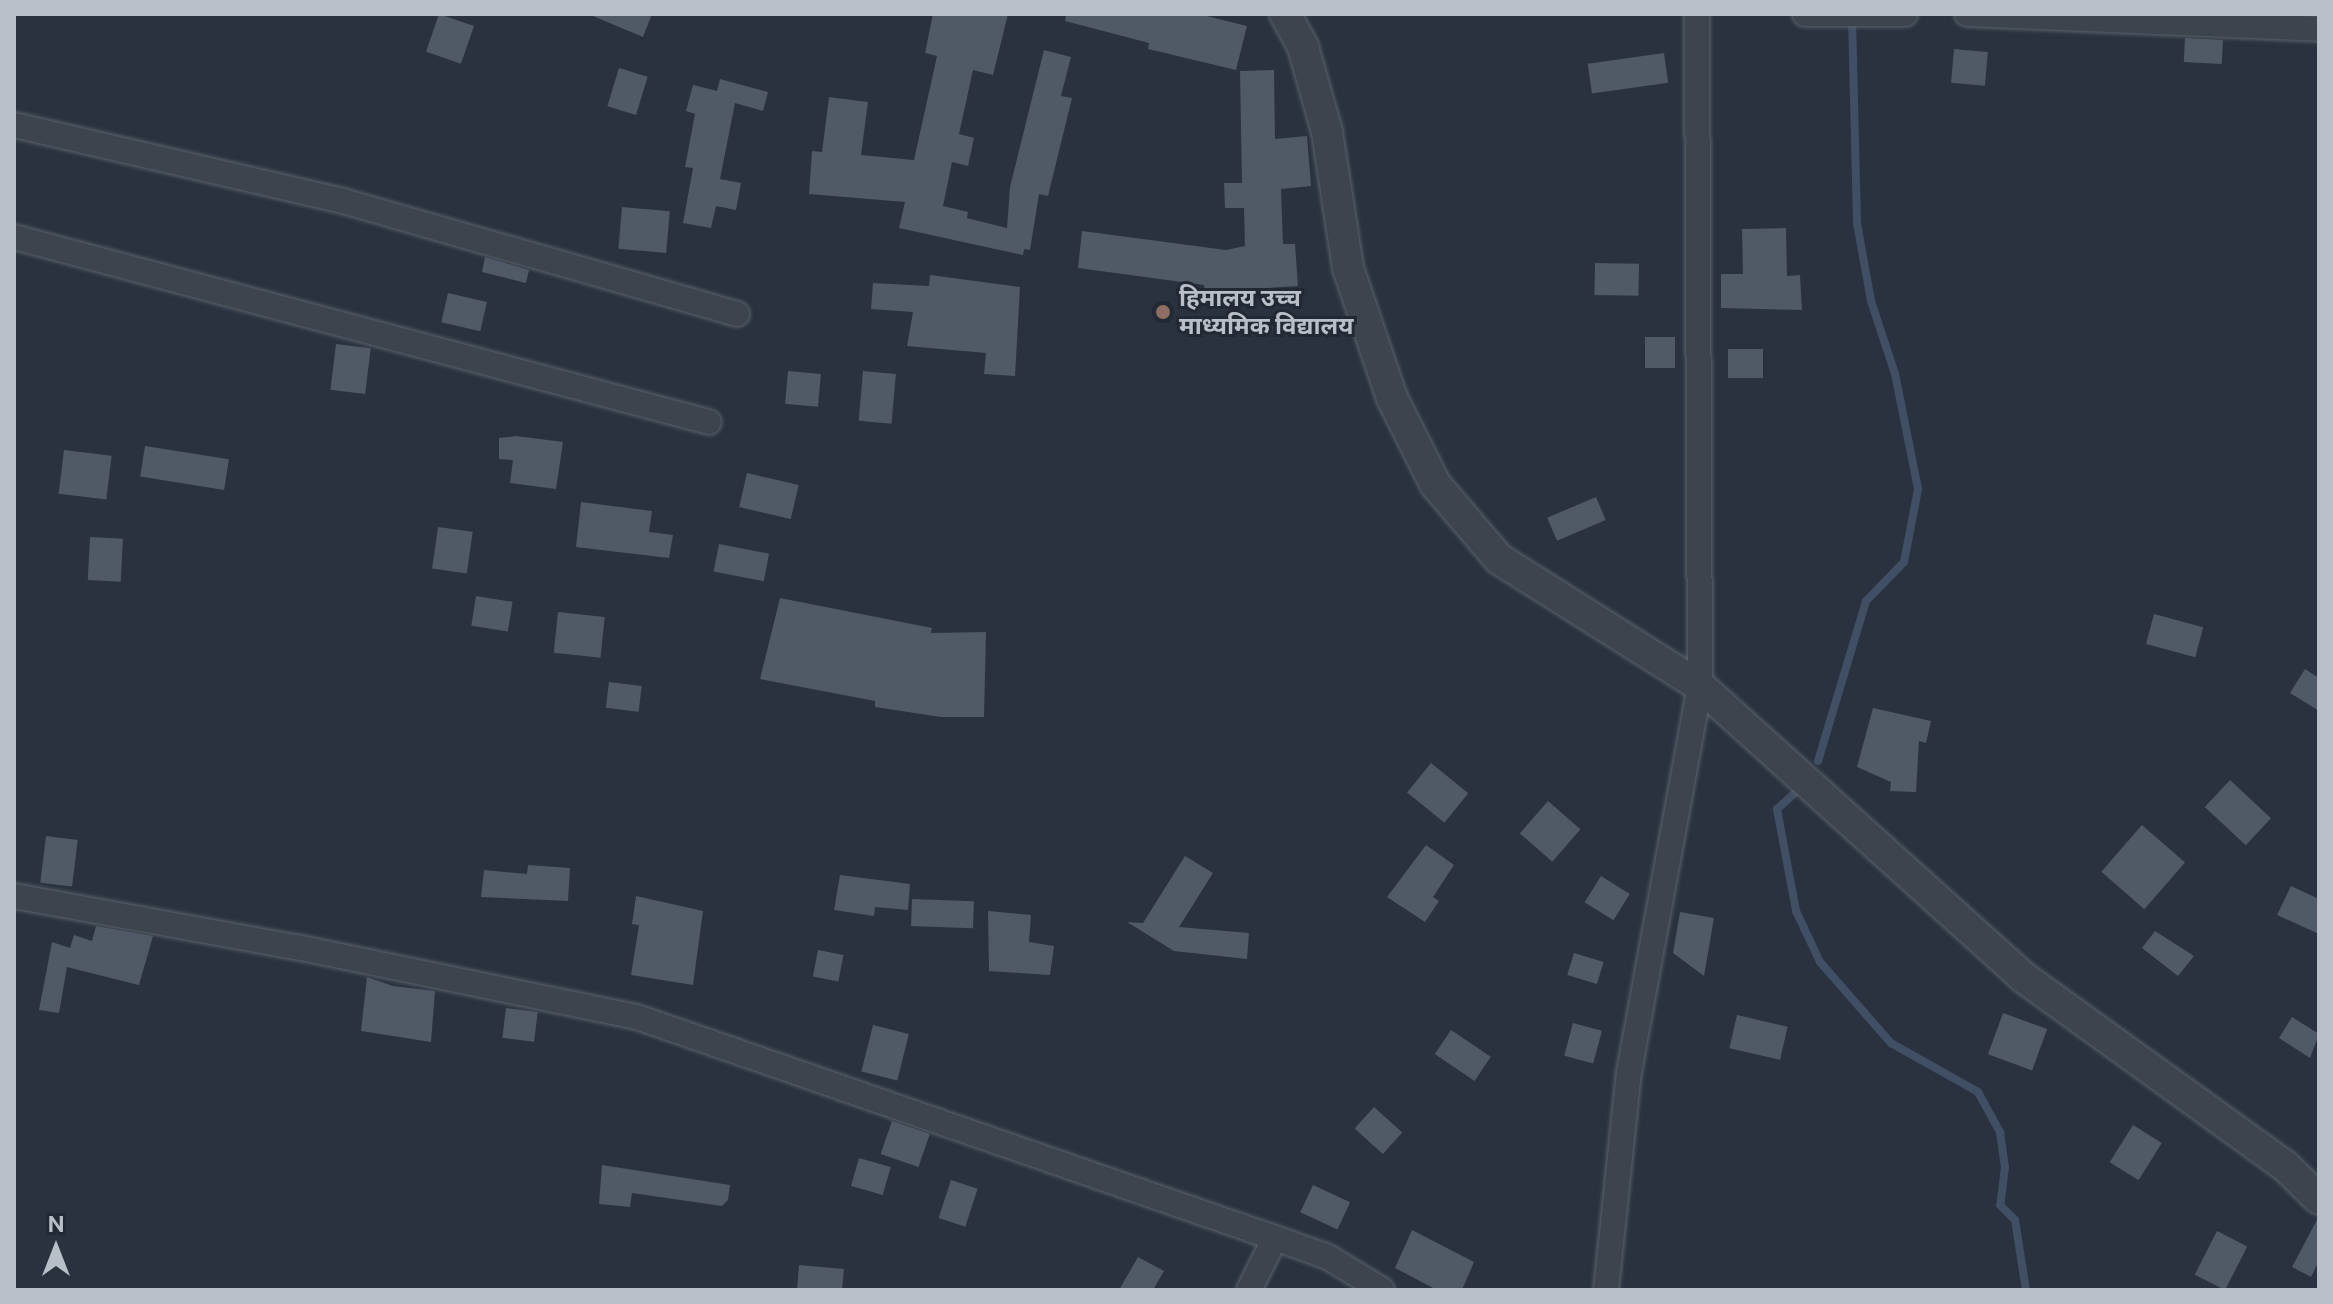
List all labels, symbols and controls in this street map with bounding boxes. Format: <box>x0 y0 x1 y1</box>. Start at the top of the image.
place label: हिमालय उच्च माध्यमिक विद्यालय <box>1179 284 1354 340</box>
marker: हिमालय उच्च माध्यमिक विद्यालय <box>1154 303 1172 321</box>
north arrow <box>16 1208 96 1288</box>
text: N <box>47 1211 65 1237</box>

